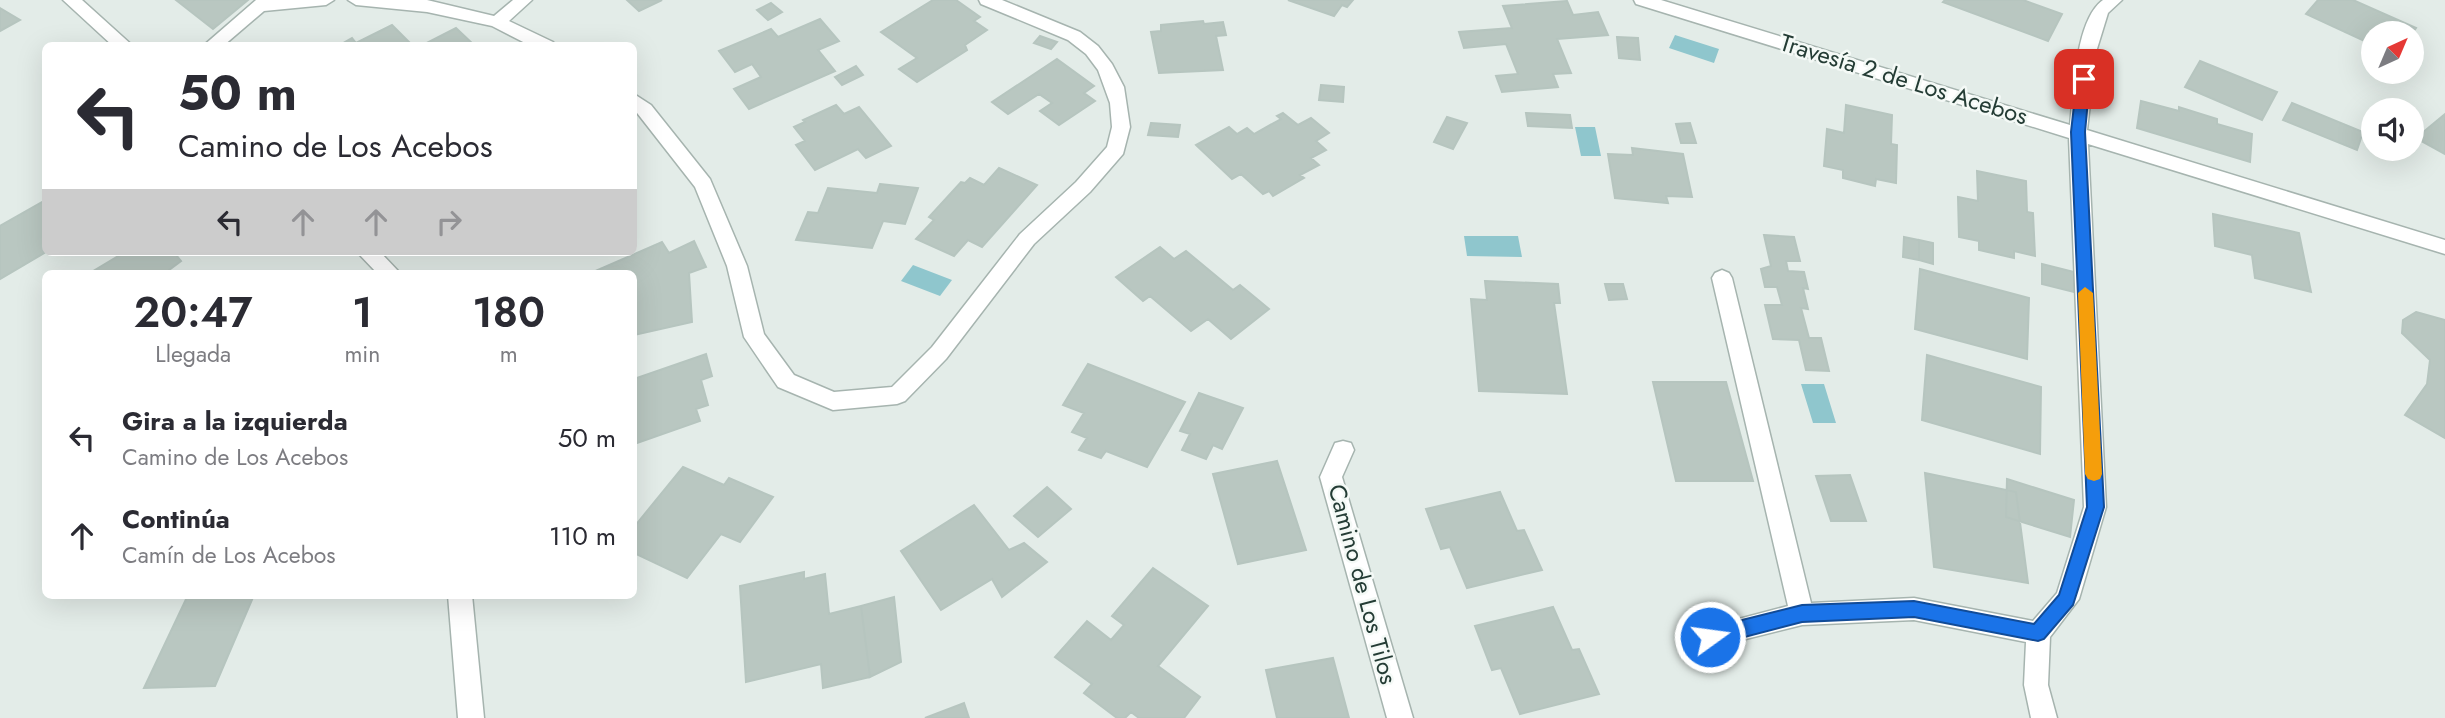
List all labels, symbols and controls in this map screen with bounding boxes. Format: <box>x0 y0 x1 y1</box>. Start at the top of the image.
north arrow <box>2361 21 2424 84</box>
map controls <box>2361 21 2424 161</box>
street label: Travesía 2 de Los Acebos <box>1776 25 2032 133</box>
pin <box>2054 49 2114 109</box>
text: 50 m <box>178 58 297 128</box>
icon: arrive <box>2065 60 2103 98</box>
icon: left <box>63 70 154 161</box>
button: sound <box>2361 98 2424 161</box>
text: Camino de Los Acebos <box>178 123 493 169</box>
icon: left <box>211 203 249 241</box>
icon: ahead <box>284 203 322 241</box>
icon: ahead <box>357 203 395 241</box>
icon: right <box>430 203 468 241</box>
text: 20:47 <box>134 282 253 343</box>
text: 1 <box>352 282 373 343</box>
text: 180 <box>472 282 545 343</box>
text: Llegada <box>155 337 231 371</box>
text: min <box>344 337 380 371</box>
text: m <box>500 337 518 371</box>
text: Gira a la izquierda <box>122 402 348 440</box>
icon: left <box>63 419 101 457</box>
text: 50 m <box>558 419 616 457</box>
text: Camino de Los Acebos <box>122 440 348 474</box>
street label: Camino de Los Tilos <box>1319 480 1407 688</box>
text: Continúa <box>122 500 230 538</box>
icon: ahead <box>63 517 101 555</box>
text: 110 m <box>549 517 616 555</box>
text: Camín de Los Acebos <box>122 538 336 572</box>
position arrow <box>1673 600 1747 674</box>

